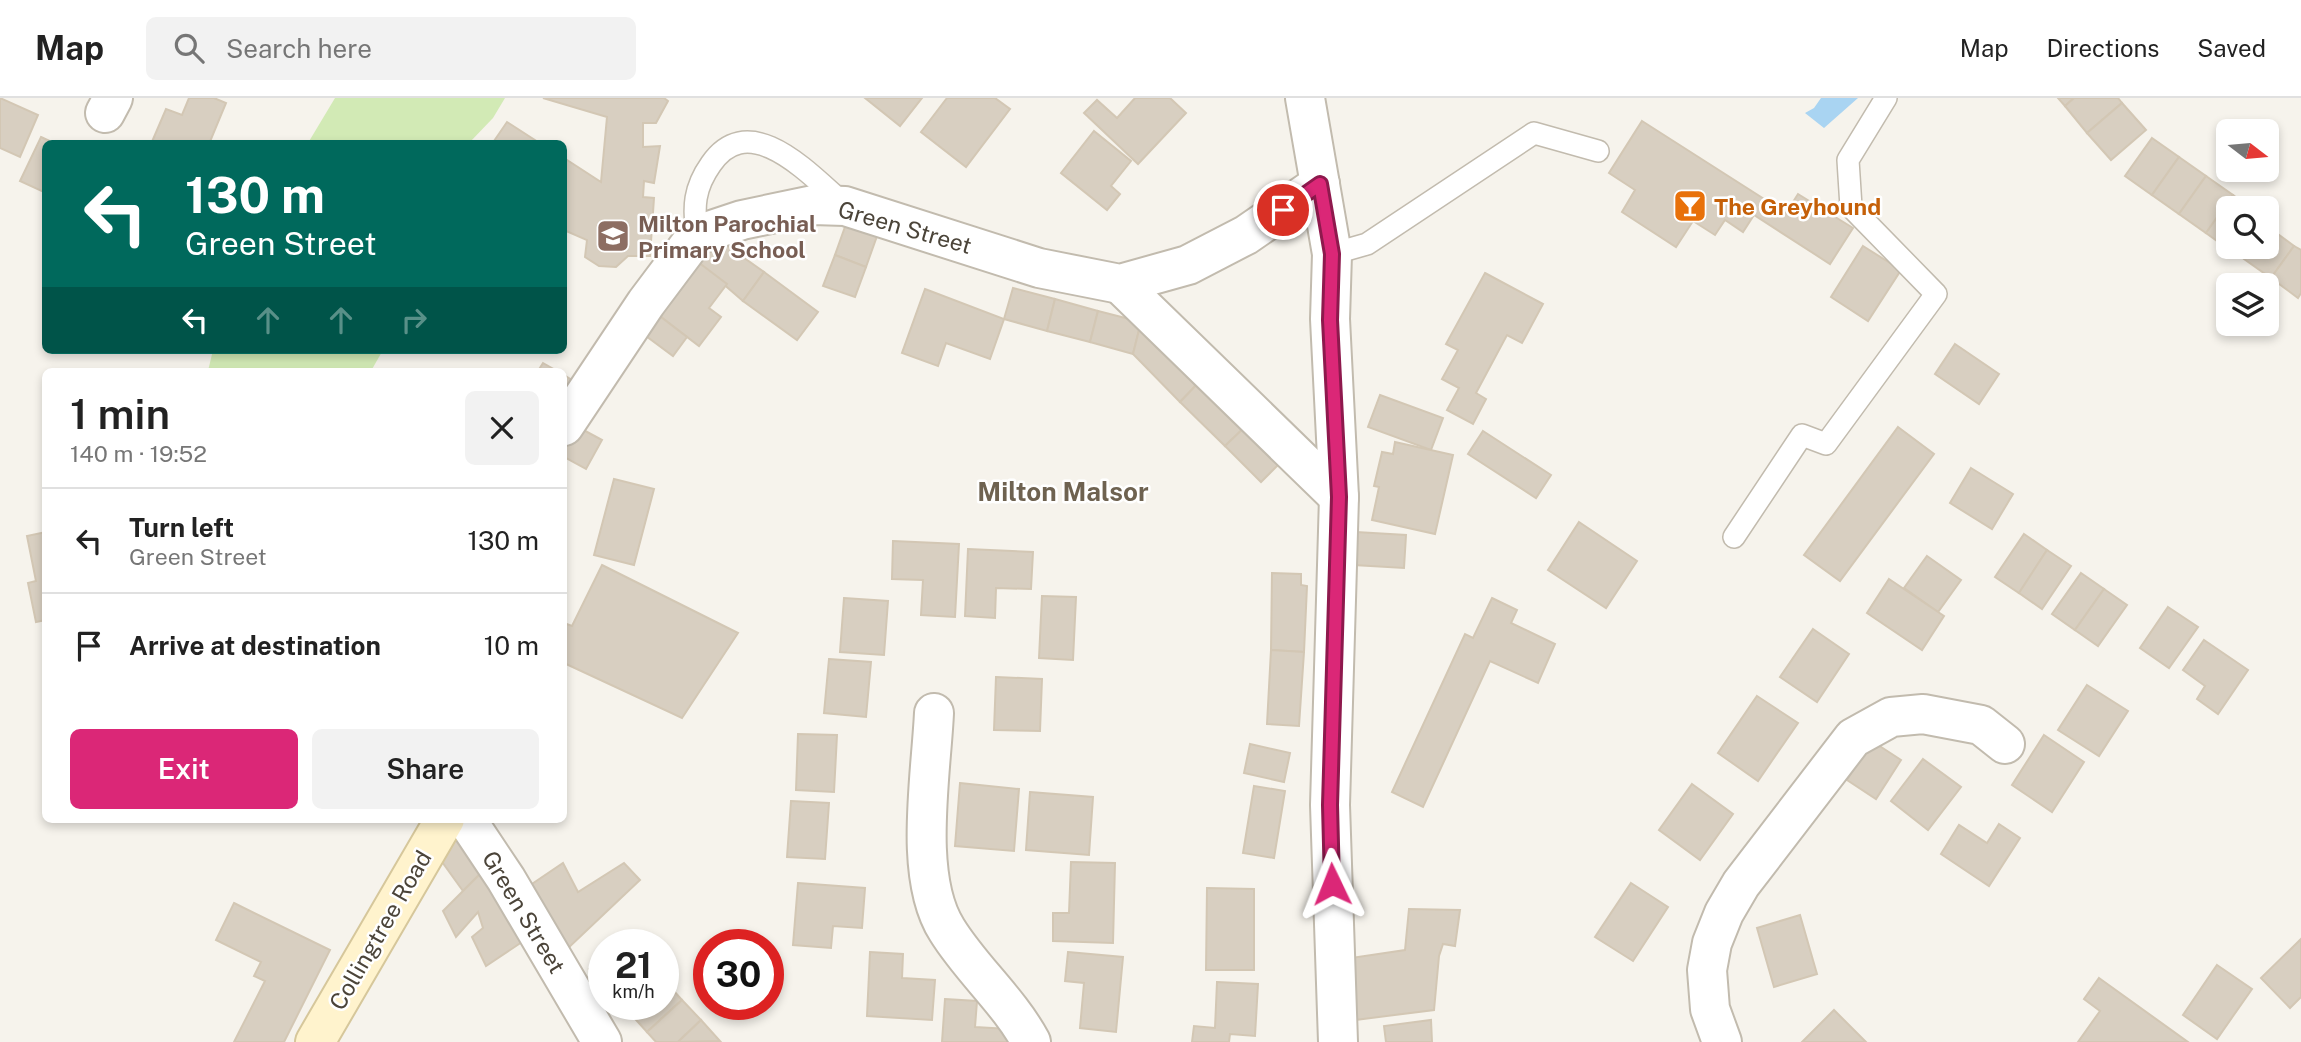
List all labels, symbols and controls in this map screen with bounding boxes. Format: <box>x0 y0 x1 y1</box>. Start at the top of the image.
search box <box>146 17 636 80</box>
text: Map <box>35 29 104 67</box>
icon: search <box>170 29 208 67</box>
text: Search here <box>226 33 372 64</box>
text: Map <box>1960 34 2009 62</box>
text: Directions <box>2047 34 2159 62</box>
text: Saved <box>2197 34 2266 62</box>
north arrow <box>2216 119 2278 182</box>
map controls <box>2216 119 2279 336</box>
text: 130 m <box>185 166 325 224</box>
icon: left <box>70 168 161 259</box>
pin <box>1253 180 1313 240</box>
bar icon: The Greyhound <box>1671 187 1709 225</box>
icon: arrive <box>1264 191 1302 229</box>
place label: The Greyhound <box>1714 193 1881 220</box>
street label: Green Street <box>835 195 975 259</box>
button: search <box>2216 196 2279 259</box>
place label: Milton Parochial Primary School <box>638 210 817 263</box>
school or university icon: Milton Parochial Primary School <box>594 217 632 255</box>
text: Green Street <box>185 225 377 262</box>
button: layers <box>2216 273 2279 336</box>
icon: left <box>176 301 214 339</box>
icon: ahead <box>249 301 287 339</box>
icon: ahead <box>322 301 360 339</box>
icon: right <box>395 301 433 339</box>
text: 1 min <box>70 389 170 438</box>
button: close <box>465 391 539 465</box>
text: 140 m · 19:52 <box>70 440 207 467</box>
district label: Milton Malsor <box>977 476 1149 507</box>
text: Turn left <box>129 512 234 543</box>
icon: left <box>70 522 108 560</box>
text: 130 m <box>467 525 539 556</box>
text: Green Street <box>129 543 267 570</box>
icon: arrive <box>70 627 108 665</box>
text: Arrive at destination <box>129 630 381 661</box>
text: 10 m <box>484 630 539 661</box>
button: Exit <box>70 729 298 809</box>
button: Share <box>312 729 539 809</box>
street label: Collingtree Road <box>323 846 437 1014</box>
street label: Green Street <box>477 846 571 978</box>
position arrow <box>1295 847 1369 921</box>
speed limit sign: 30 <box>693 929 784 1020</box>
text: 21 <box>615 945 652 986</box>
text: km/h <box>612 981 655 1002</box>

